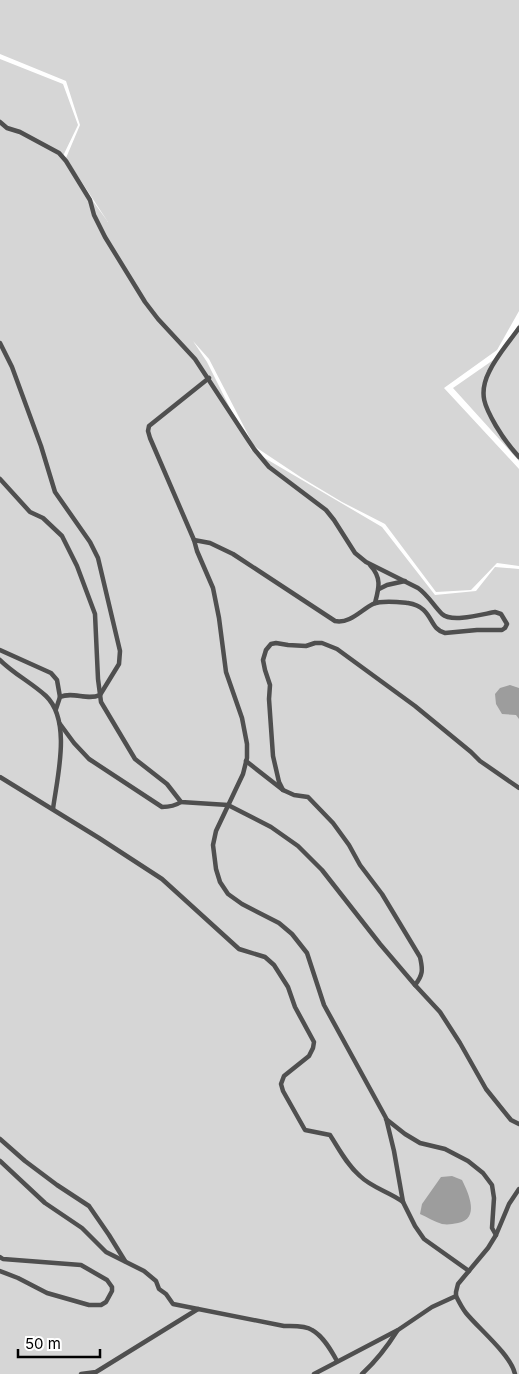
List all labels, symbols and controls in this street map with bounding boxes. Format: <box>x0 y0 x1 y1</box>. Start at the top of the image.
scale bar <box>18 1326 100 1358</box>
text: 50 m <box>25 1334 61 1353</box>

